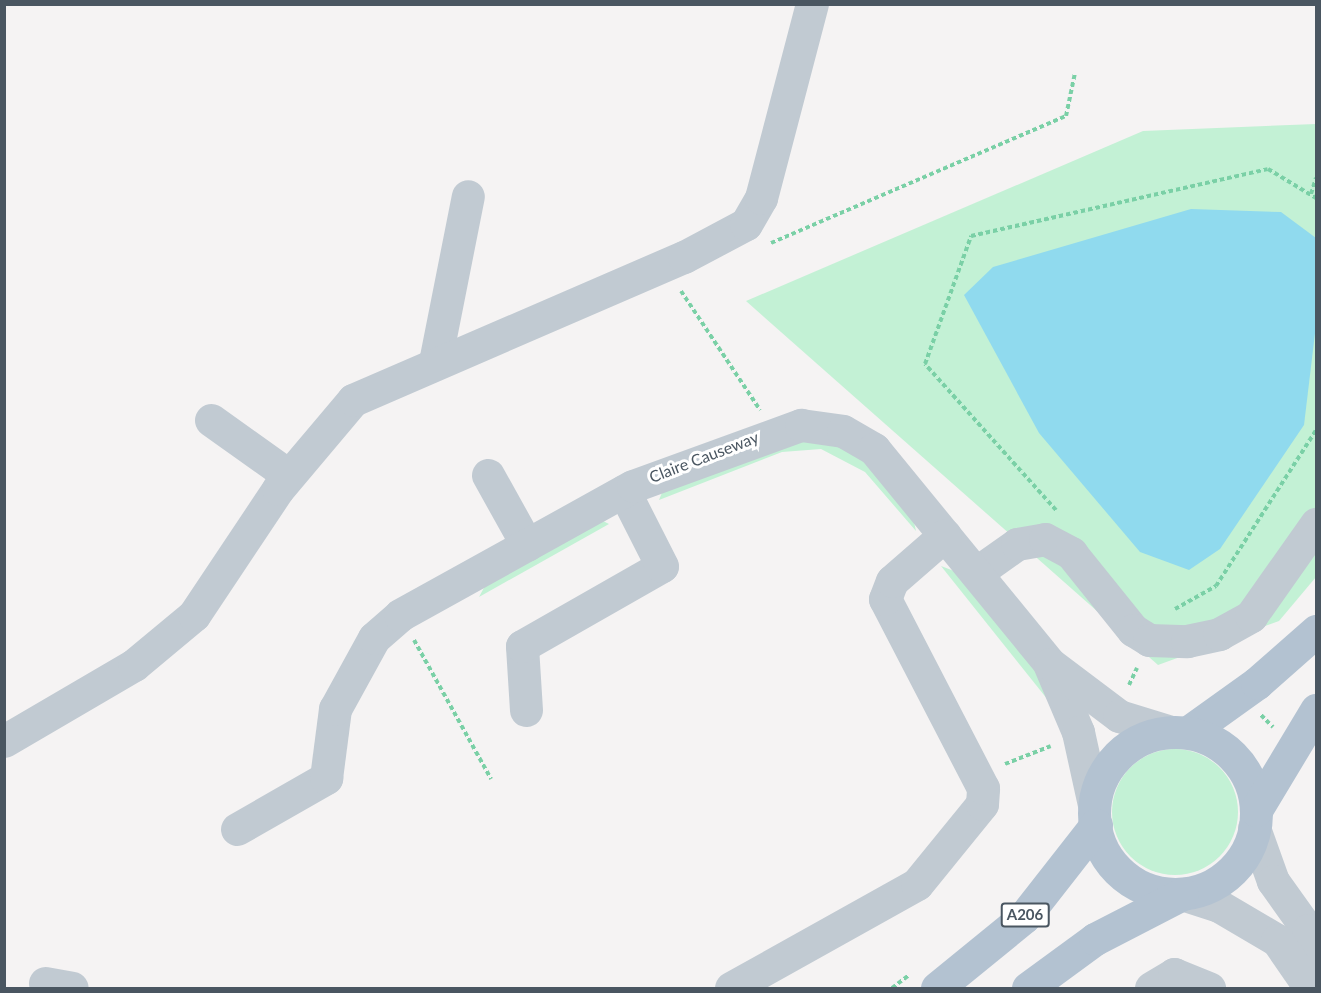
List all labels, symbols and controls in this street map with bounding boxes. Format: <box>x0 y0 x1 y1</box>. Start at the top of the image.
street label: Claire Causeway <box>647 427 761 487</box>
road number: A206 <box>1000 903 1050 927</box>

